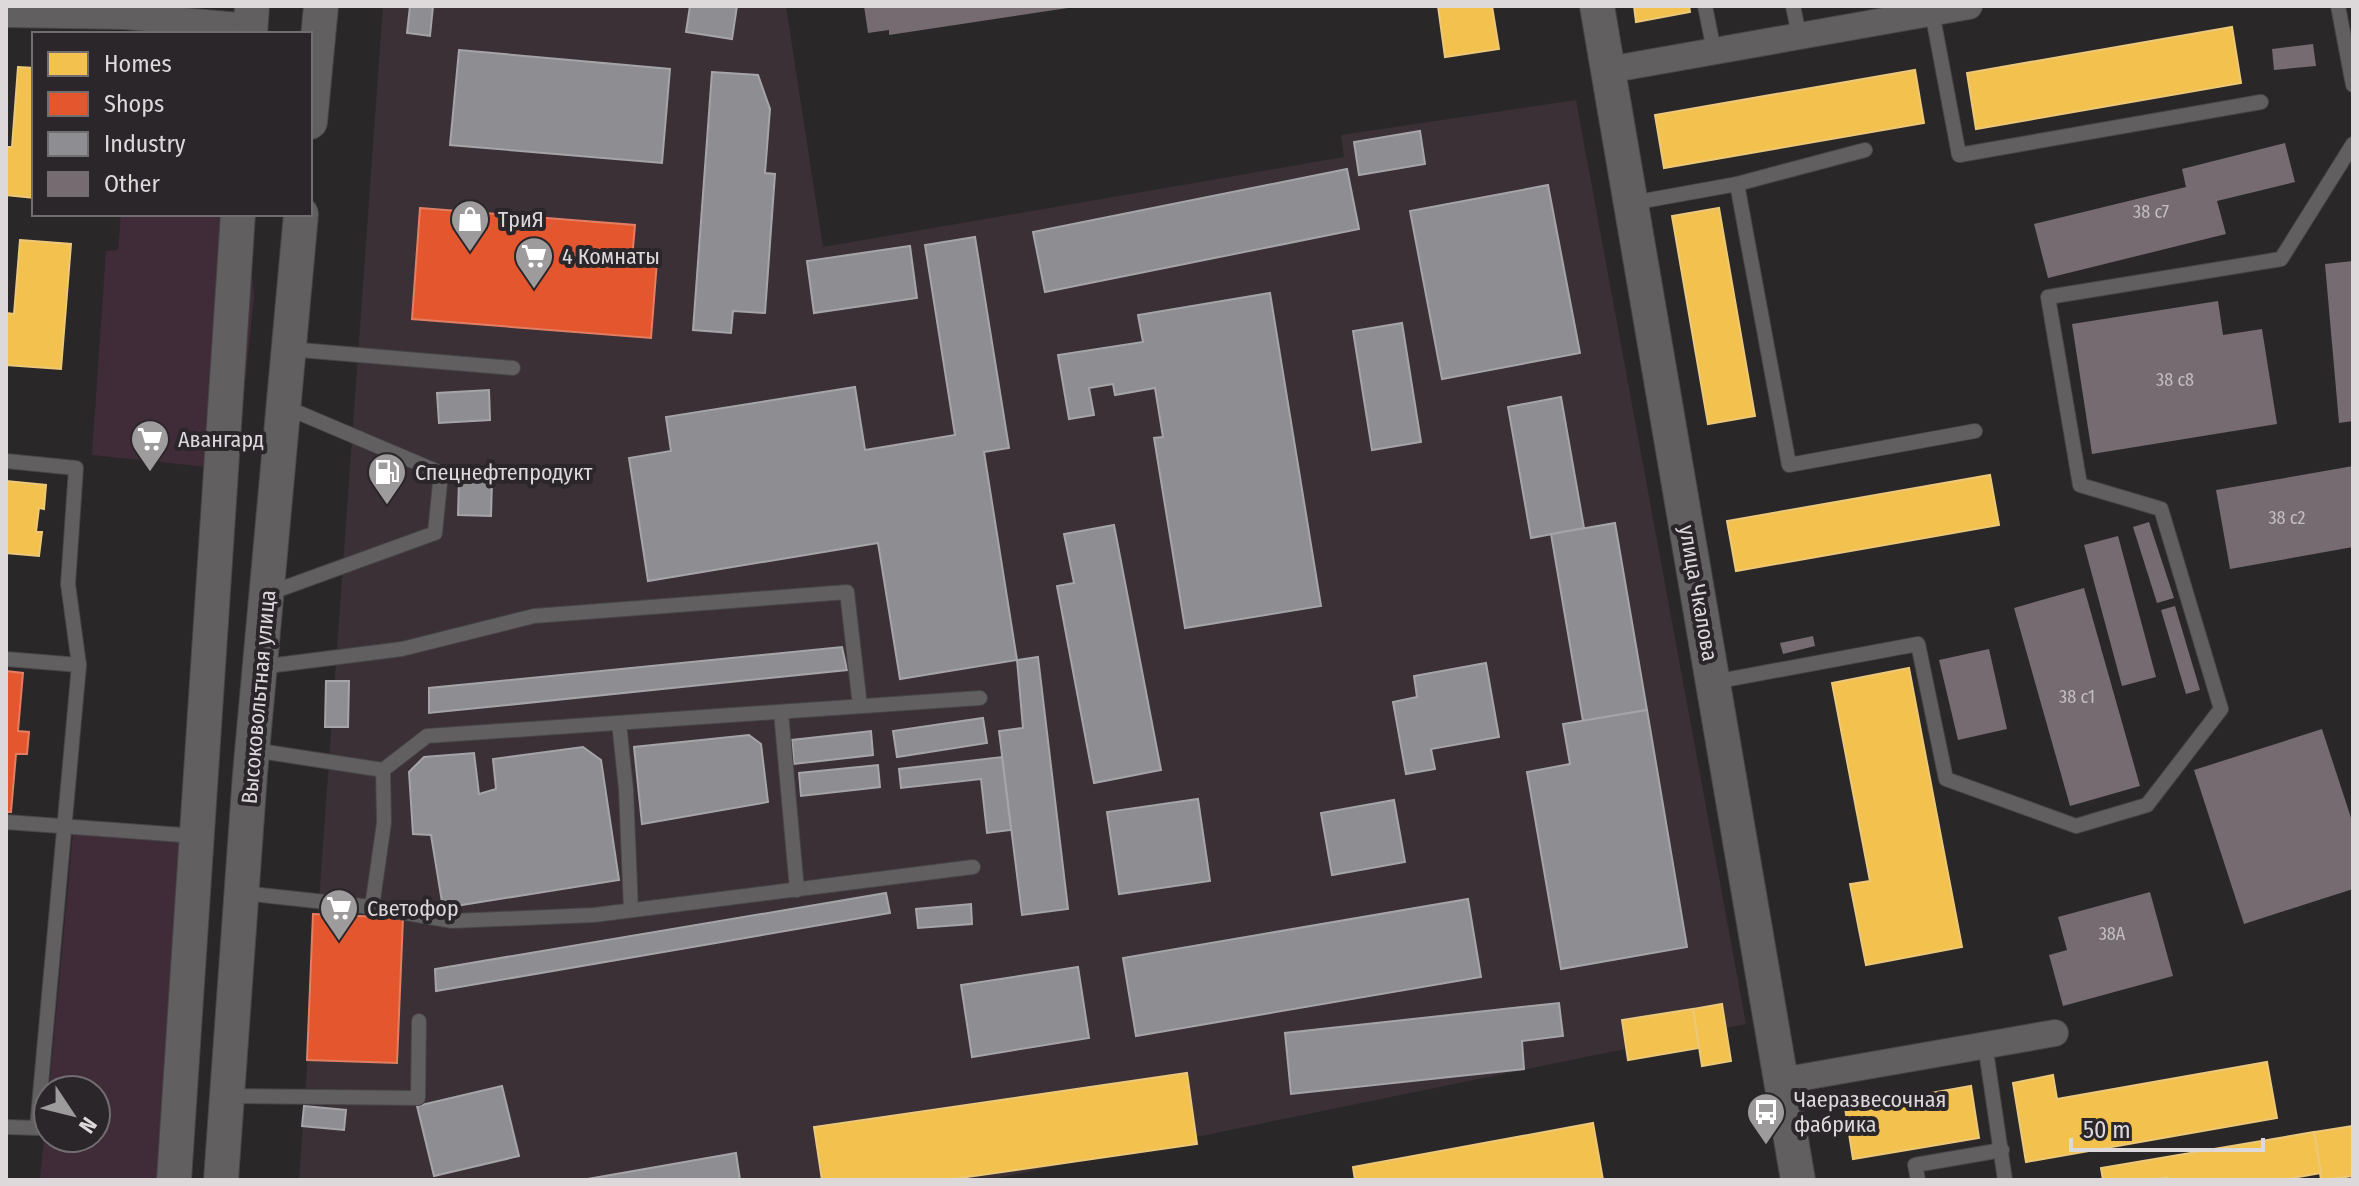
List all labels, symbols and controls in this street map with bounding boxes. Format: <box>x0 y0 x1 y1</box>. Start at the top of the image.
legend <box>32 32 312 216</box>
text: Homes <box>104 50 172 78</box>
text: Shops <box>104 90 164 118</box>
text: Industry <box>104 130 186 158</box>
text: Other <box>104 170 160 198</box>
shop icon: ТриЯ <box>449 198 491 253</box>
house number: 38 с7 <box>2133 201 2169 223</box>
place label: ТриЯ <box>498 206 544 233</box>
supermarket icon: 4 Комнаты <box>513 235 555 290</box>
place label: 4 Комнаты <box>562 243 660 270</box>
house number: 38 с8 <box>2156 369 2194 391</box>
supermarket icon: Авангард <box>129 418 171 473</box>
place label: Авангард <box>178 426 264 453</box>
fuel station icon: Спецнефтепродукт <box>366 451 408 506</box>
place label: Спецнефтепродукт <box>415 459 592 486</box>
house number: 38 с2 <box>2269 507 2306 529</box>
street label: улица Чкалова <box>1673 523 1724 663</box>
street label: Высоковольтная улица <box>236 589 281 805</box>
house number: 38 с1 <box>2059 686 2095 708</box>
supermarket icon: Светофор <box>318 887 360 942</box>
place label: Светофор <box>367 895 459 922</box>
house number: 38А <box>2099 923 2126 945</box>
north arrow <box>32 1074 112 1154</box>
place label: Чаеразвесочная фабрика <box>1794 1086 1946 1138</box>
bus stop icon: Чаеразвесочная фабрика <box>1745 1091 1787 1146</box>
scale bar <box>2071 1102 2263 1152</box>
text: N <box>73 1112 103 1138</box>
text: 50 m <box>2083 1116 2131 1144</box>

